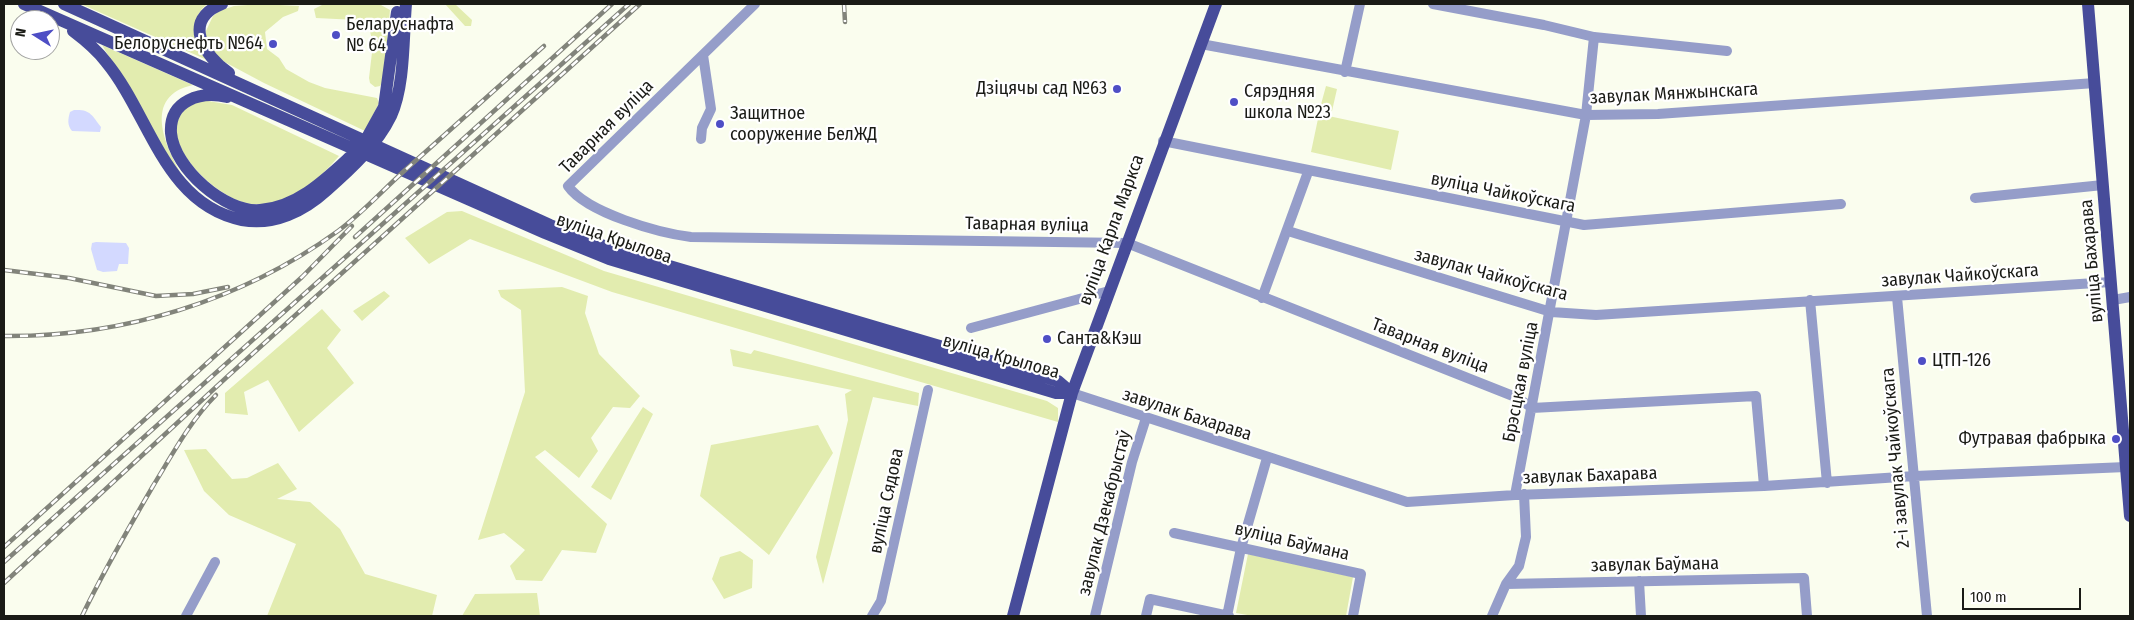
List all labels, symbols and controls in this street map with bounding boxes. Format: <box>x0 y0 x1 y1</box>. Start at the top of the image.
north arrow <box>10 10 60 60</box>
place label: Беларуснафта № 64 <box>346 14 454 56</box>
text: N <box>12 27 30 38</box>
marker: Беларуснафта № 64 <box>330 29 342 41</box>
place label: Белоруснефть №64 <box>114 33 263 55</box>
marker: Белоруснефть №64 <box>267 38 279 50</box>
street label: Таварная вуліца <box>556 76 658 178</box>
place label: Дзіцячы сад №63 <box>976 78 1107 100</box>
street label: завулак Мянжынскага <box>1589 79 1759 109</box>
place label: Сярэдняя школа №23 <box>1244 81 1331 124</box>
marker: Дзіцячы сад №63 <box>1111 83 1123 95</box>
marker: Сярэдняя школа №23 <box>1228 96 1240 108</box>
place label: Защитное сооружение БелЖД <box>730 103 877 146</box>
marker: Защитное сооружение БелЖД <box>714 118 726 130</box>
street label: вуліца Карла Маркса <box>1075 152 1149 308</box>
street label: вуліца Чайкоўскага <box>1429 168 1577 218</box>
street label: вуліца Бахарава <box>2076 198 2108 324</box>
street label: вуліца Крылова <box>553 209 675 269</box>
street label: Таварная вуліца <box>965 213 1089 237</box>
street label: завулак Чайкоўскага <box>1412 244 1570 306</box>
street label: завулак Чайкоўскага <box>1881 260 2039 292</box>
street label: Таварная вуліца <box>1368 314 1492 378</box>
street label: Брэсцкая вуліца <box>1499 320 1543 444</box>
place label: Санта&Кэш <box>1057 328 1142 350</box>
street label: вуліца Крылова <box>940 330 1062 384</box>
marker: Санта&Кэш <box>1041 333 1053 345</box>
place label: ЦТП-126 <box>1932 350 1991 372</box>
marker: ЦТП-126 <box>1916 355 1928 367</box>
street label: 2-і завулак Чайкоўскага <box>1877 367 1915 549</box>
street label: завулак Бахарава <box>1120 384 1254 446</box>
street label: завулак Дзекабрыстаў <box>1074 428 1136 598</box>
place label: Футравая фабрыка <box>1959 428 2106 450</box>
marker: Футравая фабрыка <box>2110 433 2122 445</box>
street label: вуліца Сядова <box>865 446 909 556</box>
street label: завулак Бахарава <box>1522 463 1658 489</box>
street label: вуліца Баўмана <box>1233 518 1351 566</box>
street label: завулак Баўмана <box>1591 553 1719 577</box>
scale bar <box>1964 578 2083 610</box>
text: 100 m <box>1970 588 2007 606</box>

